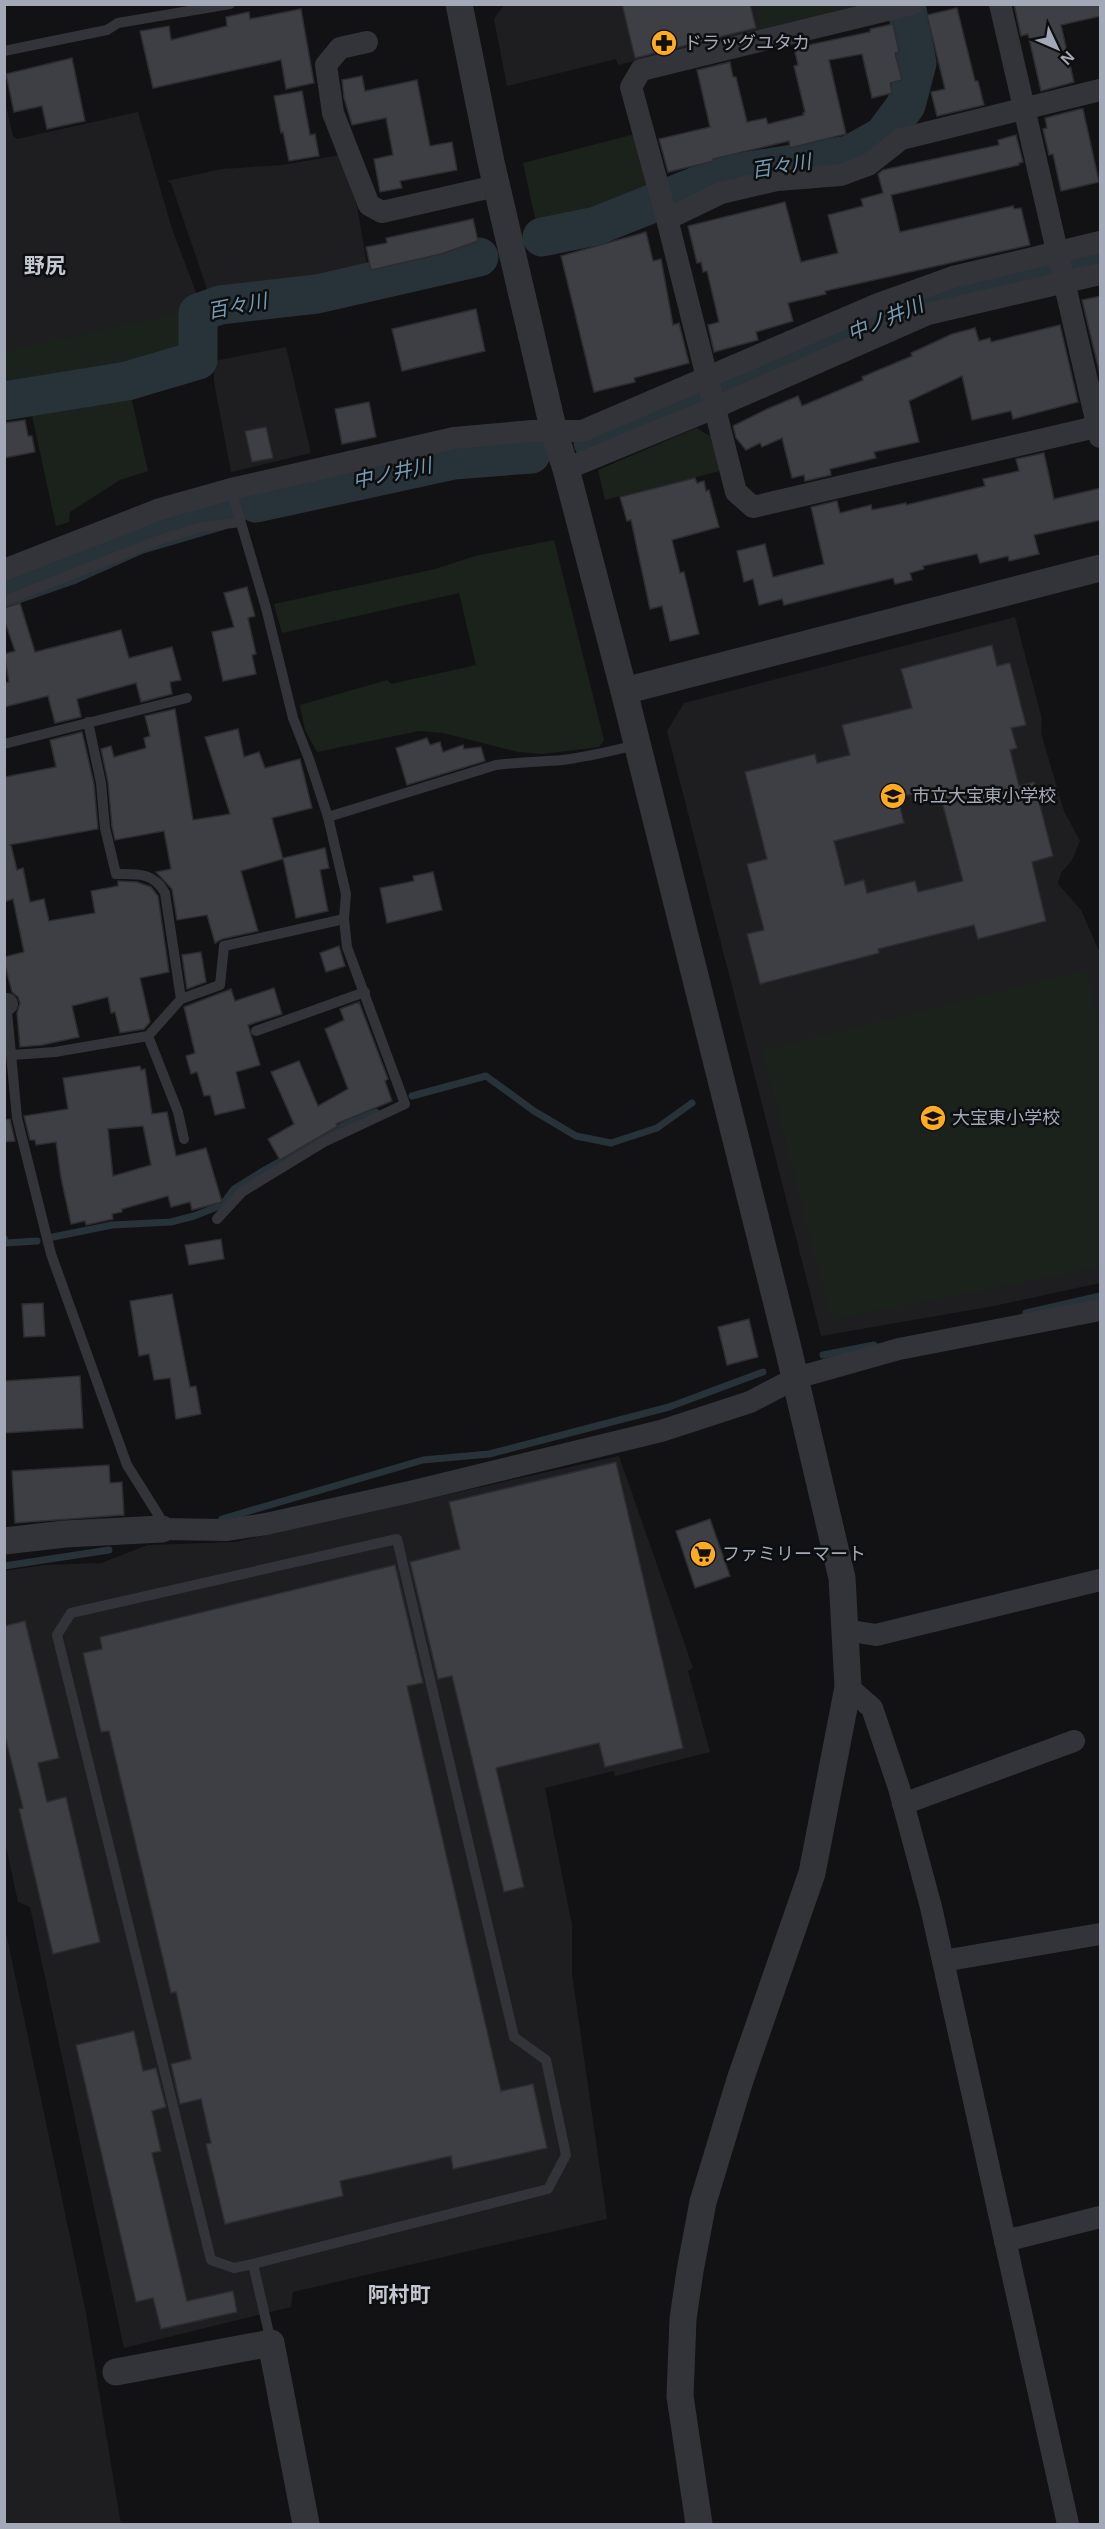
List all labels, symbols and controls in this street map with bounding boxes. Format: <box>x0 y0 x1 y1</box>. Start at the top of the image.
north arrow <box>1027 18 1087 78</box>
pharmacy icon: ドラッグユタカ <box>649 28 679 58</box>
place label: ドラッグユタカ <box>684 33 810 53</box>
text: N <box>1057 48 1078 68</box>
water label: 百々川 <box>750 150 814 182</box>
district label: 野尻 <box>24 254 66 277</box>
water label: 百々川 <box>205 289 271 323</box>
water label: 中ノ井川 <box>844 292 928 345</box>
water label: 中ノ井川 <box>351 454 435 492</box>
school or university icon: 市立大宝東小学校 <box>878 781 908 811</box>
place label: 市立大宝東小学校 <box>912 786 1056 806</box>
school or university icon: 大宝東小学校 <box>918 1103 948 1133</box>
place label: 大宝東小学校 <box>952 1108 1060 1128</box>
supermarket icon: ファミリーマート <box>688 1539 718 1569</box>
place label: ファミリーマート <box>722 1544 866 1564</box>
district label: 阿村町 <box>368 2283 431 2306</box>

